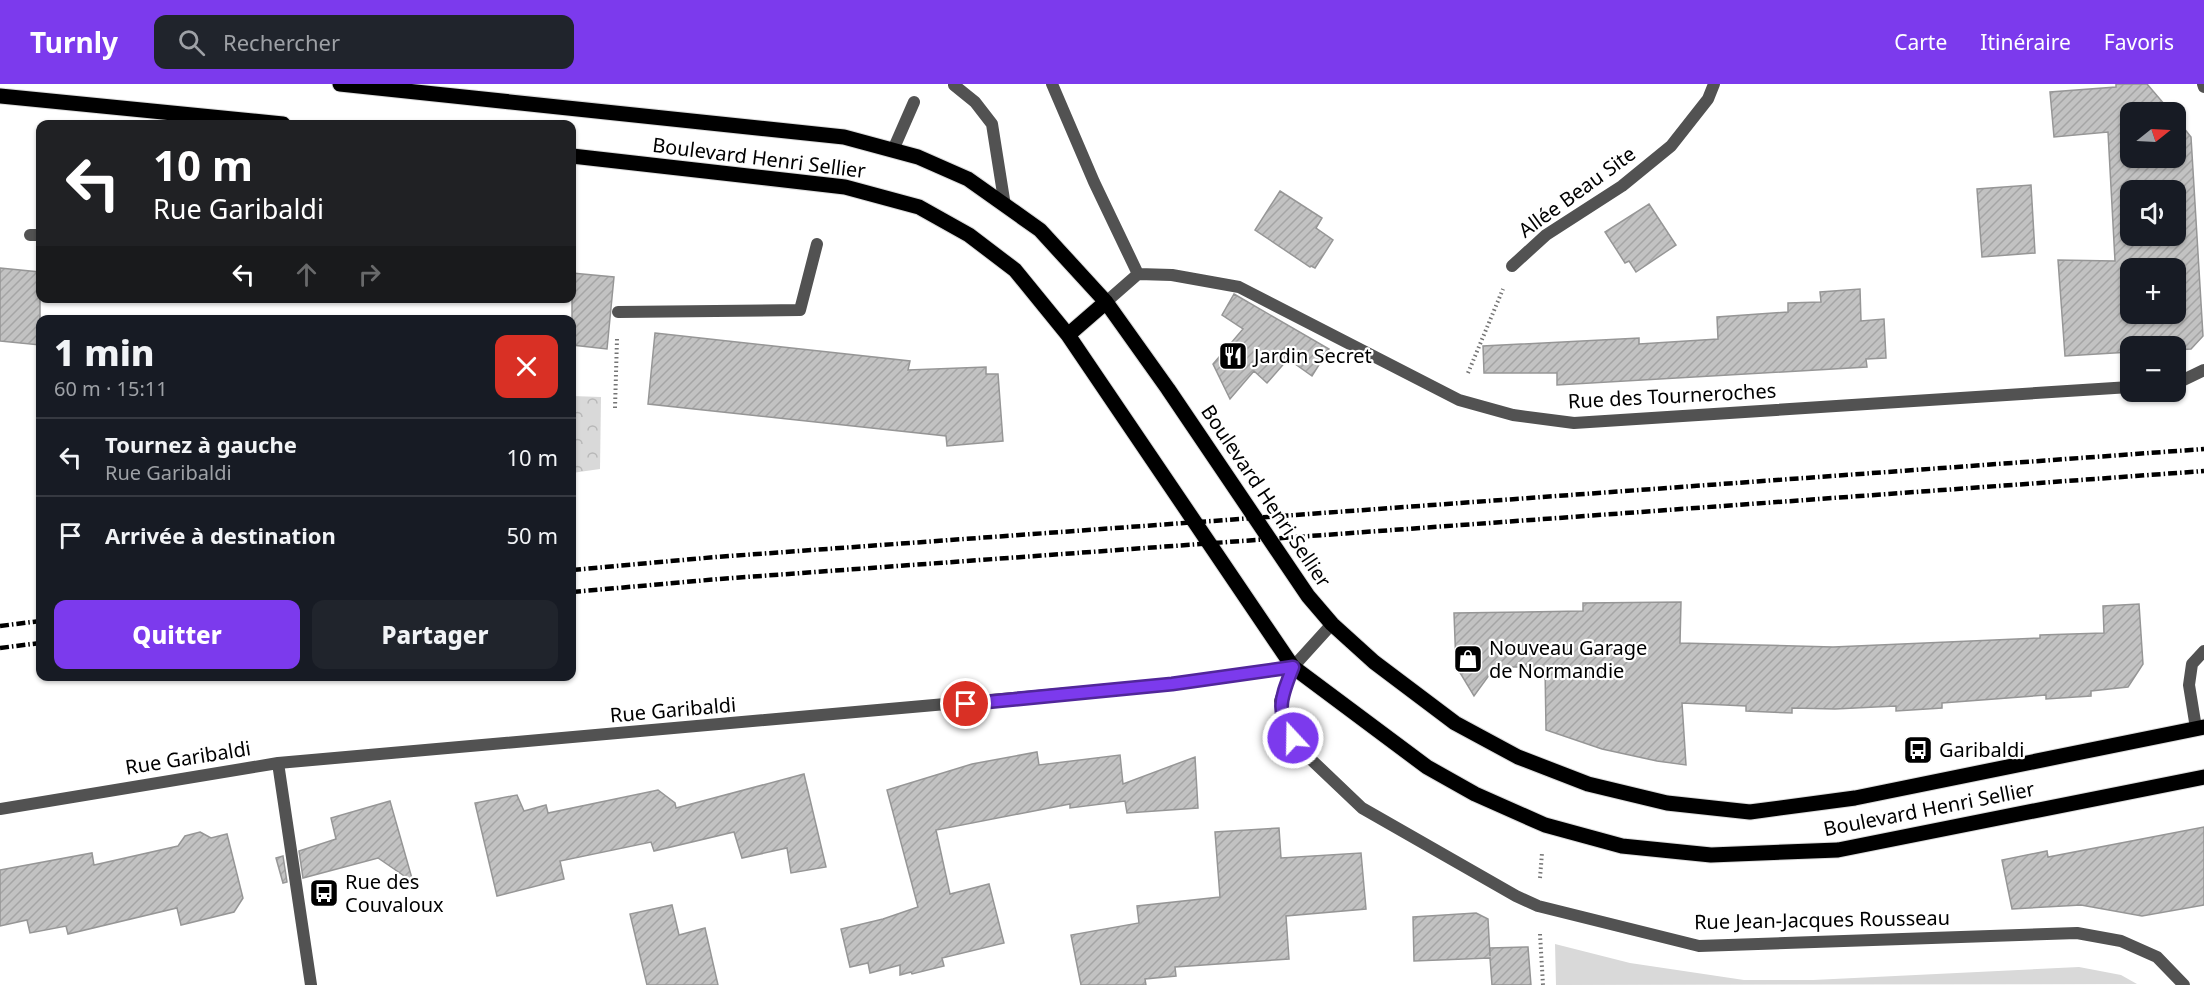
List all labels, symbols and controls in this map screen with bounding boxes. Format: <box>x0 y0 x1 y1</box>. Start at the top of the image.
search box <box>154 15 574 69</box>
text: Turnly <box>30 23 118 61</box>
icon: search <box>175 26 208 59</box>
text: Rechercher <box>223 27 340 57</box>
text: Carte <box>1894 28 1947 56</box>
text: Itinéraire <box>1980 28 2071 56</box>
text: Favoris <box>2104 28 2174 56</box>
north arrow <box>2120 102 2186 168</box>
map controls <box>2120 102 2186 402</box>
street label: Boulevard Henri Sellier <box>651 131 867 184</box>
text: 10 m <box>153 136 253 193</box>
street label: Allée Beau Site <box>1513 140 1641 243</box>
icon: left <box>54 144 132 222</box>
button: sound <box>2120 180 2186 246</box>
text: Rue Garibaldi <box>153 190 324 227</box>
icon: left <box>227 258 260 291</box>
icon: ahead <box>290 258 323 291</box>
icon: right <box>353 258 386 291</box>
button: + <box>2120 258 2186 324</box>
text: 1 min <box>54 328 155 377</box>
button: close <box>495 335 558 398</box>
button: − <box>2120 336 2186 402</box>
restaurant icon: Jardin Secret <box>1217 340 1249 372</box>
place label: Jardin Secret <box>1252 342 1372 369</box>
text: 60 m · 15:11 <box>54 375 168 402</box>
street label: Rue des Tourneroches <box>1567 377 1777 414</box>
street label: Boulevard Henri Sellier <box>1195 399 1338 592</box>
text: Tournez à gauche <box>105 429 297 459</box>
icon: left <box>54 441 87 474</box>
text: 10 m <box>507 442 558 472</box>
text: Rue Garibaldi <box>105 459 232 486</box>
icon: arrive <box>54 519 87 552</box>
text: Arrivée à destination <box>105 520 336 550</box>
text: 50 m <box>507 520 558 550</box>
button: Quitter <box>54 600 300 669</box>
button: Partager <box>312 600 558 669</box>
place label: Nouveau Garage de Normandie <box>1489 634 1647 684</box>
shop icon: Nouveau Garage de Normandie <box>1452 643 1484 675</box>
pin <box>940 678 991 729</box>
icon: arrive <box>949 687 982 720</box>
street label: Rue Garibaldi <box>609 691 737 728</box>
position arrow <box>1261 706 1325 770</box>
street label: Rue Garibaldi <box>123 734 253 781</box>
bus stop icon: Garibaldi <box>1902 734 1934 766</box>
place label: Garibaldi <box>1939 736 2024 763</box>
street label: Boulevard Henri Sellier <box>1821 775 2037 842</box>
place label: Rue des Couvaloux <box>345 868 444 918</box>
bus stop icon: Rue des Couvaloux <box>308 877 340 909</box>
street label: Rue Jean-Jacques Rousseau <box>1694 904 1950 935</box>

